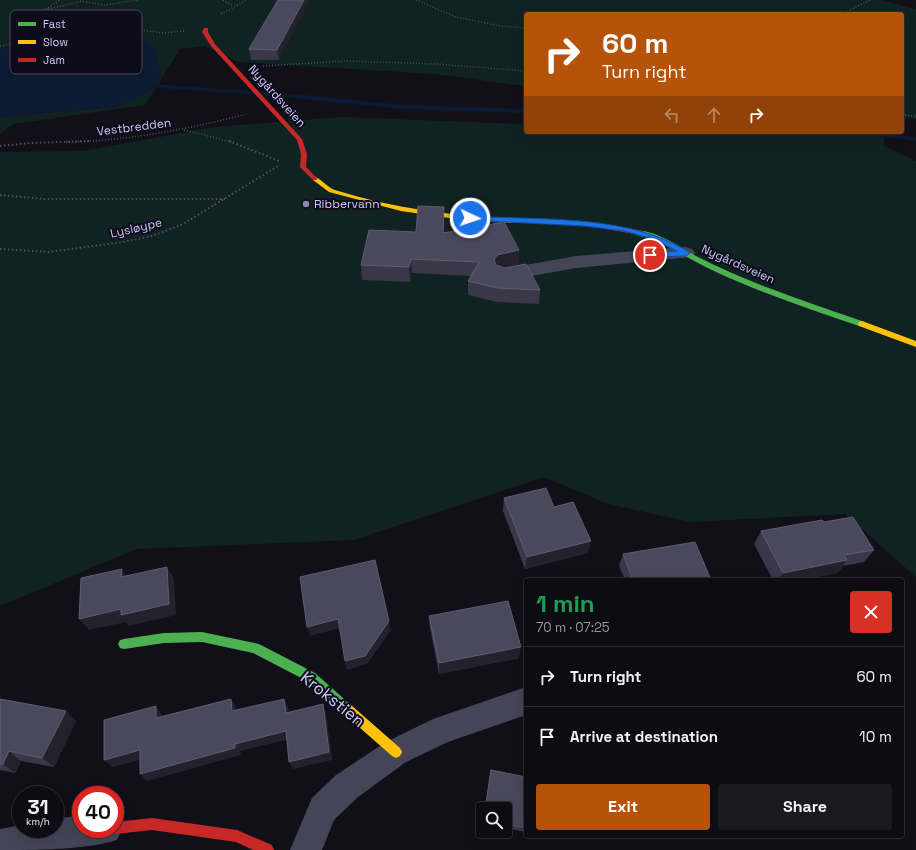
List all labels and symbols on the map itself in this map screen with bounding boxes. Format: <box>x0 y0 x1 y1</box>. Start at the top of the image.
legend <box>10 10 142 74</box>
text: Fast <box>43 17 66 31</box>
text: Slow <box>43 35 68 49</box>
text: Jam <box>43 53 65 67</box>
street label: Nygårdsveien <box>245 61 309 131</box>
street label: Vestbredden <box>96 114 172 140</box>
place label: Ribbervann <box>314 196 380 212</box>
position arrow <box>449 197 491 239</box>
marker: Ribbervann <box>301 199 311 209</box>
street label: Lysløype <box>109 214 163 242</box>
pin <box>633 238 667 272</box>
street label: Nygårdsveien <box>699 241 777 287</box>
street label: Krokstien <box>296 666 370 732</box>
speed limit sign: 40 <box>72 786 124 838</box>

